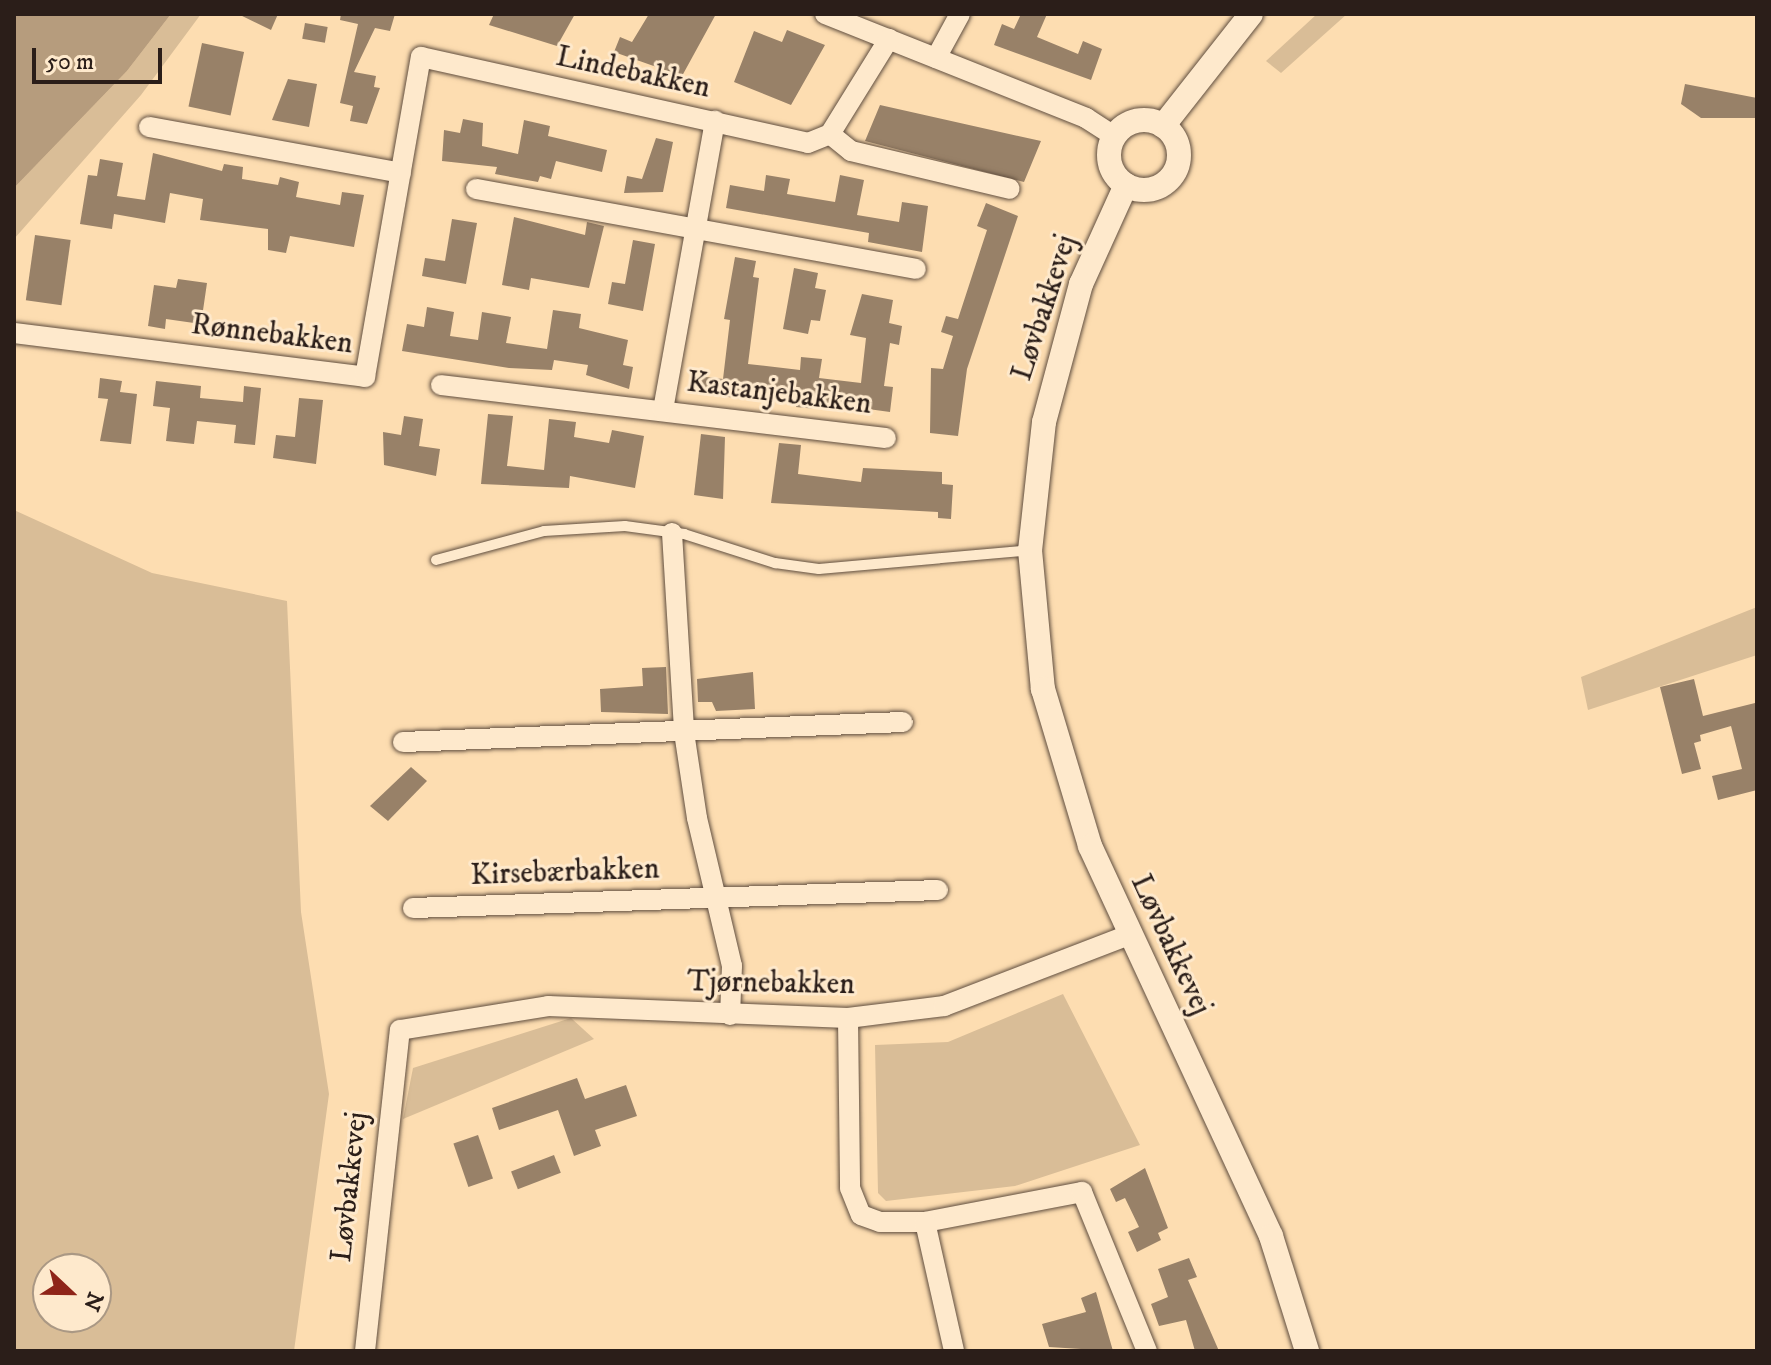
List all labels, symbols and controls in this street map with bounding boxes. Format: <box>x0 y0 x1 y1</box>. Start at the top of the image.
scale bar <box>36 32 166 82</box>
street label: Lindebakken <box>553 39 713 107</box>
text: 50 m <box>46 47 94 77</box>
street label: Løvbakkevej <box>1005 231 1085 385</box>
street label: Rønnebakken <box>189 307 355 363</box>
street label: Kastanjebakken <box>685 365 873 423</box>
street label: Kirsebærbakken <box>470 852 660 894</box>
street label: Løvbakkevej <box>1122 869 1218 1021</box>
street label: Tjørnebakken <box>687 965 855 1003</box>
street label: Løvbakkevej <box>324 1110 376 1264</box>
north arrow <box>32 1253 112 1333</box>
text: N <box>77 1288 109 1315</box>

